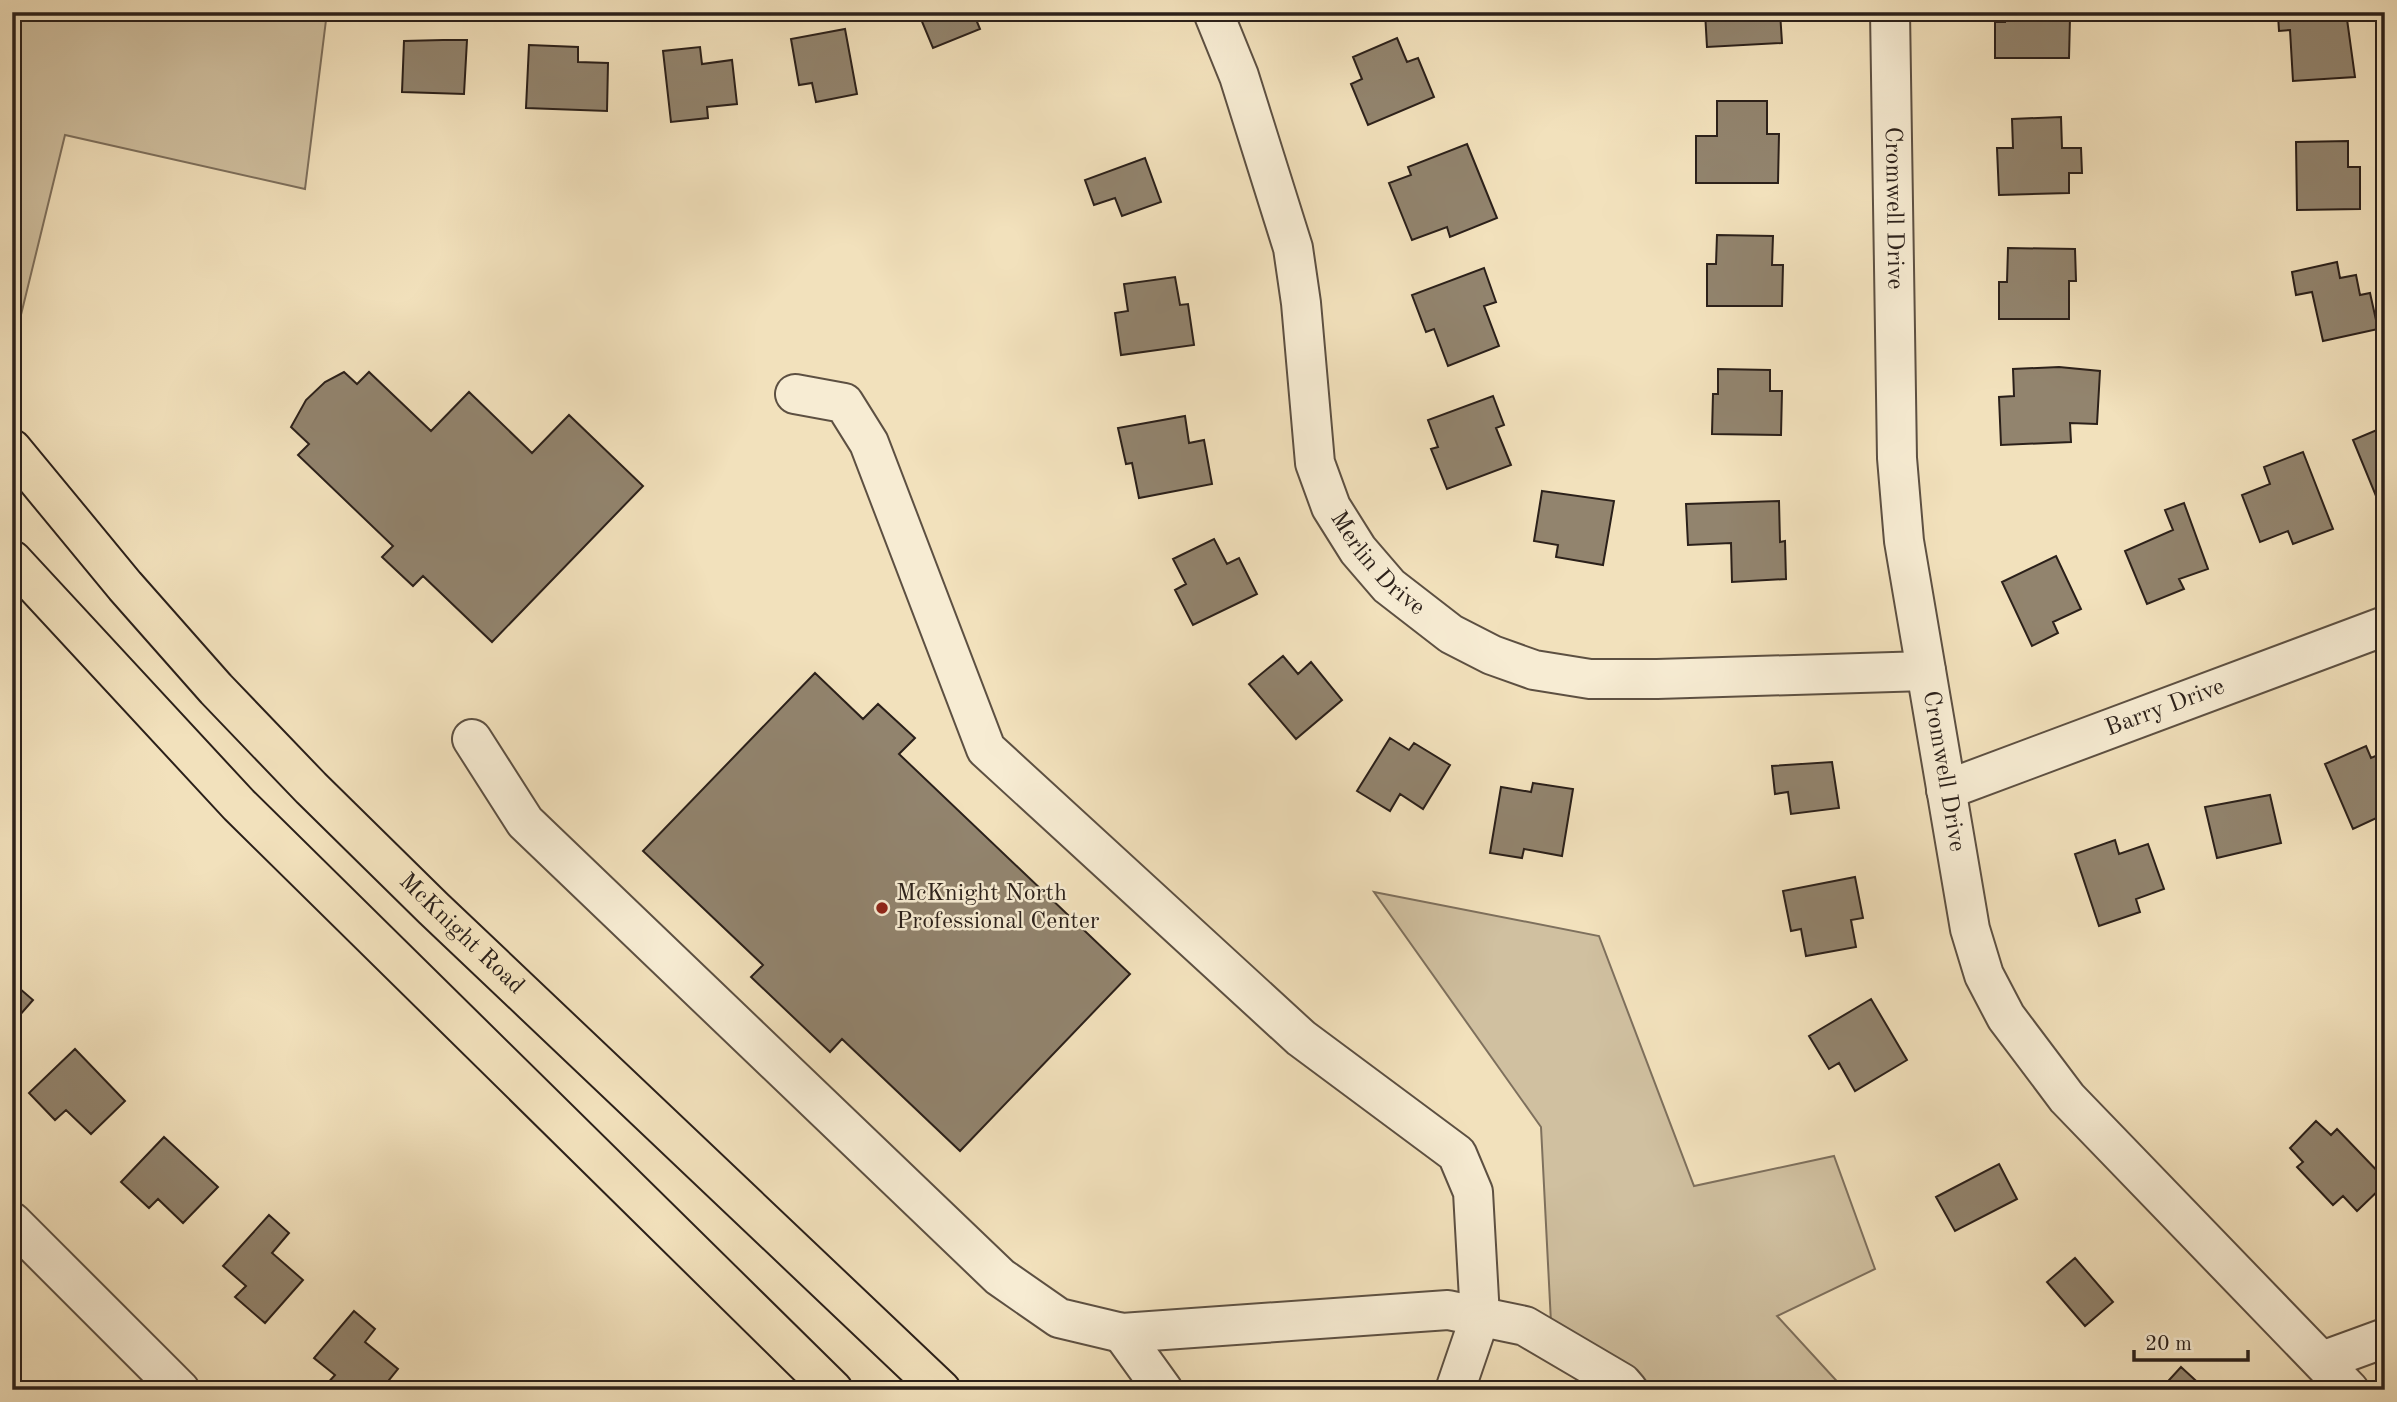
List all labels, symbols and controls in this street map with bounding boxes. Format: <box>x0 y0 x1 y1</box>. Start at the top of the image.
street label: Cromwell Drive <box>1880 126 1906 290</box>
street label: Merlin Drive <box>1325 507 1429 621</box>
street label: Barry Drive <box>2102 675 2228 741</box>
street label: Cromwell Drive <box>1918 689 1969 854</box>
street label: McKnight Road <box>394 869 528 999</box>
place label: McKnight North Professional Center <box>896 882 1100 934</box>
marker: McKnight North Professional Center <box>874 900 890 916</box>
scale bar <box>2134 1318 2248 1362</box>
text: 20 m <box>2145 1334 2192 1355</box>

